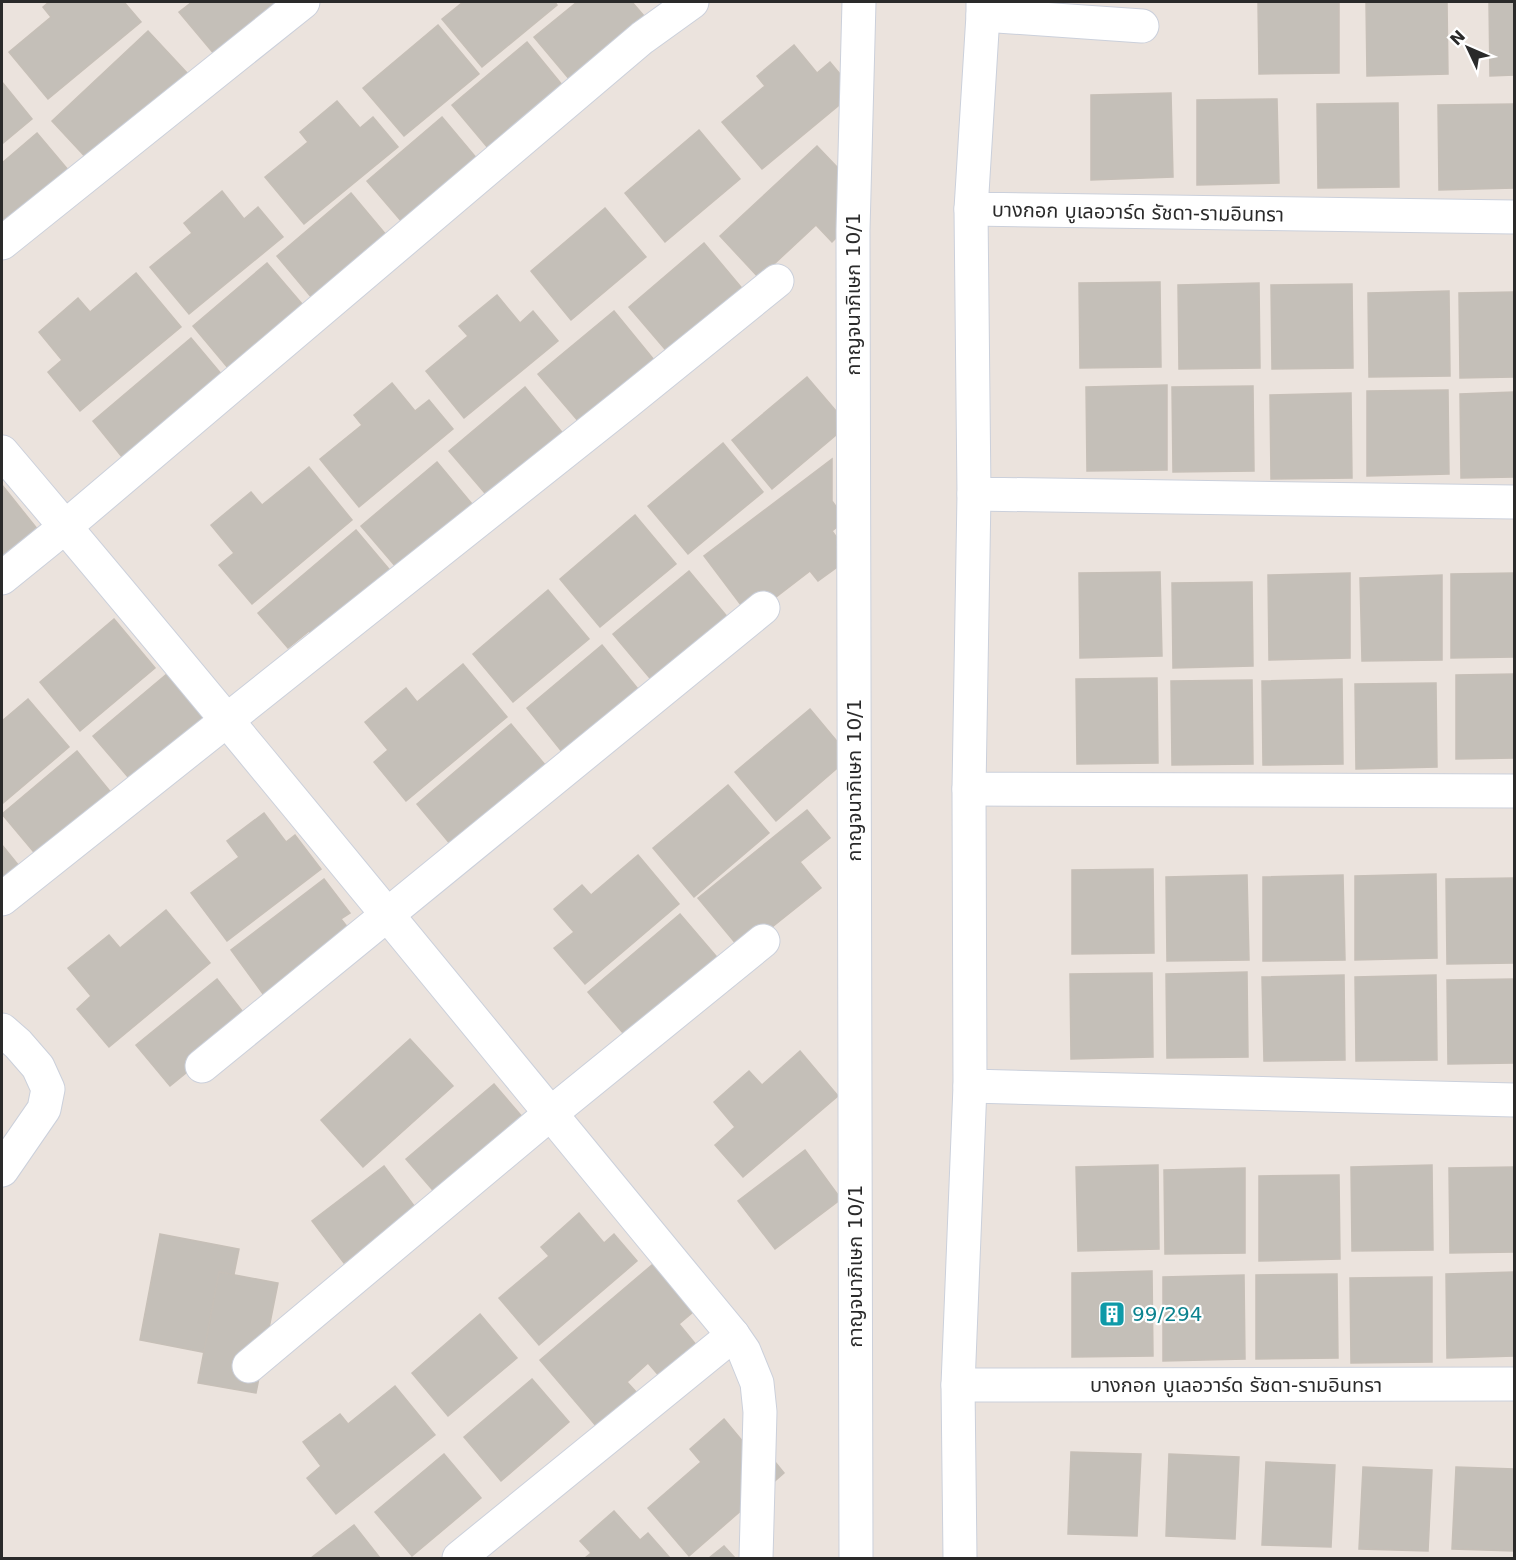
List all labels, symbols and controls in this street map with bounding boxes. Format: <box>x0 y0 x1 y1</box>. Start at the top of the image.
north arrow <box>1438 18 1498 78</box>
text: N <box>1446 27 1469 49</box>
street label: บางกอก บูเลอวาร์ด รัชดา-รามอินทรา <box>992 197 1284 228</box>
street label: กาญจนาภิเษก 10/1 <box>841 212 865 376</box>
street label: กาญจนาภิเษก 10/1 <box>842 698 866 862</box>
street label: กาญจนาภิเษก 10/1 <box>843 1184 867 1348</box>
building icon: 99/294 <box>1097 1299 1127 1329</box>
place label: 99/294 <box>1132 1302 1202 1326</box>
street label: บางกอก บูเลอวาร์ด รัชดา-รามอินทรา <box>1090 1373 1382 1398</box>

